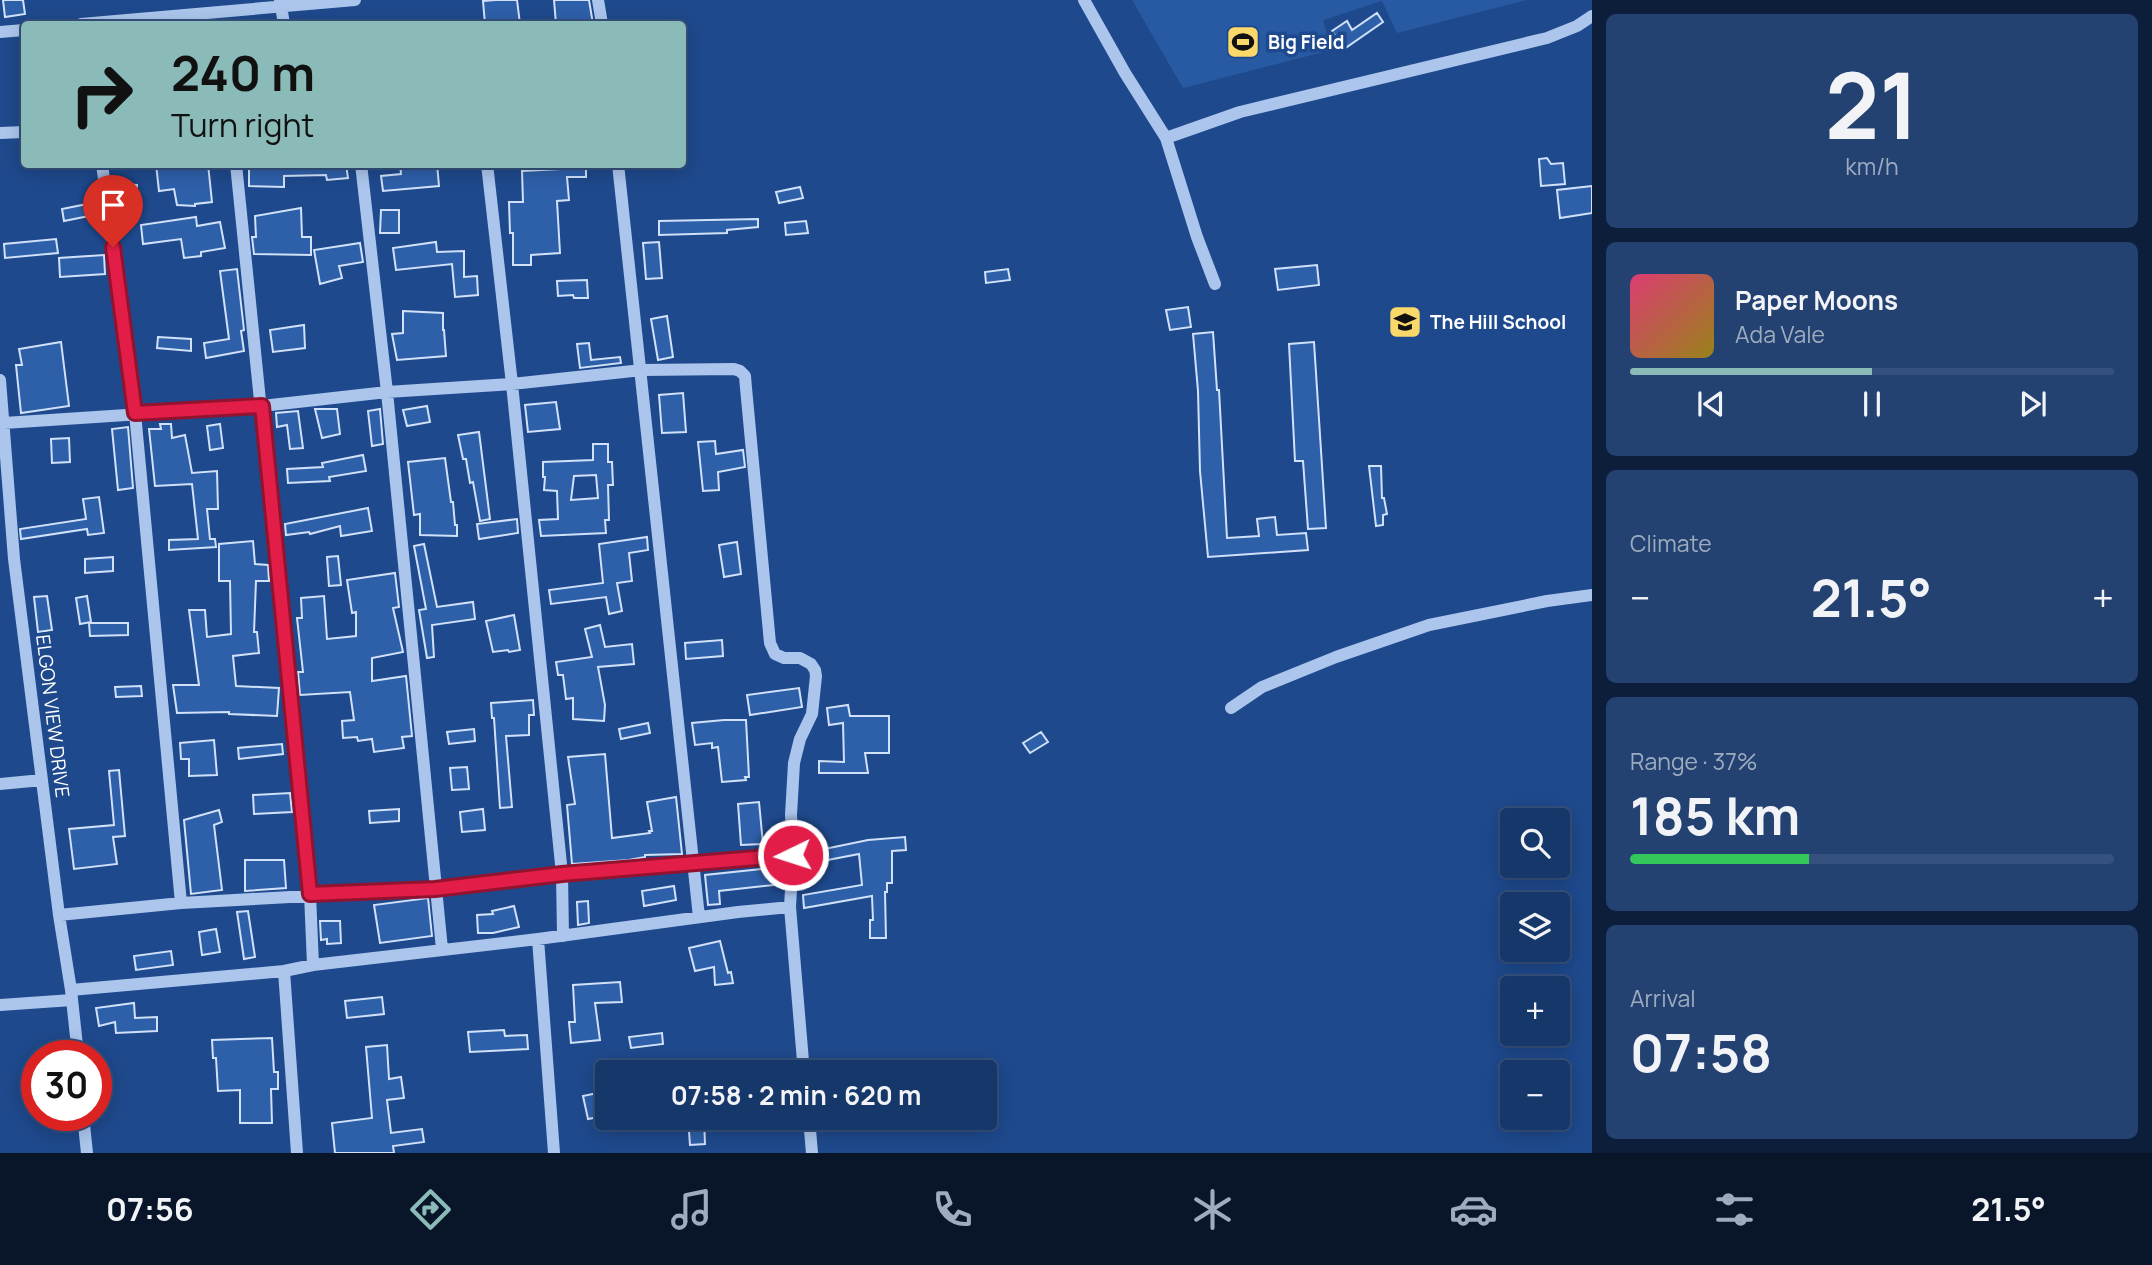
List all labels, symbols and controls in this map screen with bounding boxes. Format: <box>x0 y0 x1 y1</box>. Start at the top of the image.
sports icon: Big Field <box>1224 23 1262 61</box>
place label: Big Field <box>1268 29 1345 55</box>
text: 240 m <box>171 39 315 106</box>
text: 21 <box>1825 42 1919 166</box>
icon: right <box>56 49 147 140</box>
text: Turn right <box>171 103 314 147</box>
text: km/h <box>1845 150 1899 182</box>
pin <box>83 175 143 247</box>
icon: arrive <box>94 186 132 224</box>
text: Paper Moons <box>1735 282 1898 318</box>
school or university icon: The Hill School <box>1386 303 1424 341</box>
place label: The Hill School <box>1430 309 1566 335</box>
text: Ada Vale <box>1735 318 1825 350</box>
icon: previous <box>1692 385 1730 423</box>
icon: pause <box>1853 385 1891 423</box>
icon: next <box>2014 385 2052 423</box>
text: Climate <box>1630 527 1712 559</box>
text: 21.5° <box>1811 562 1932 633</box>
text: − <box>1630 571 1651 623</box>
text: + <box>2092 571 2114 623</box>
street label: ELGON VIEW DRIVE <box>30 633 76 799</box>
text: Range · 37% <box>1630 745 1757 777</box>
text: 185 km <box>1630 780 1800 851</box>
map controls <box>1500 808 1570 1130</box>
button: search <box>1500 808 1570 878</box>
position arrow <box>756 818 830 892</box>
button: layers <box>1500 892 1570 962</box>
button: + <box>1500 976 1570 1046</box>
text: Arrival <box>1630 982 1696 1014</box>
text: 07:58 <box>1630 1017 1772 1088</box>
speed limit sign: 30 <box>21 1040 112 1131</box>
button: − <box>1500 1060 1570 1130</box>
text: 07:58 · 2 min · 620 m <box>671 1077 921 1113</box>
icon: directions <box>406 1185 455 1234</box>
icon: music <box>667 1185 716 1234</box>
icon: phone <box>928 1185 977 1234</box>
icon: climate <box>1188 1185 1237 1234</box>
icon: car <box>1449 1185 1498 1234</box>
icon: filters <box>1710 1185 1759 1234</box>
text: 07:56 <box>106 1187 194 1231</box>
text: 21.5° <box>1971 1187 2046 1231</box>

